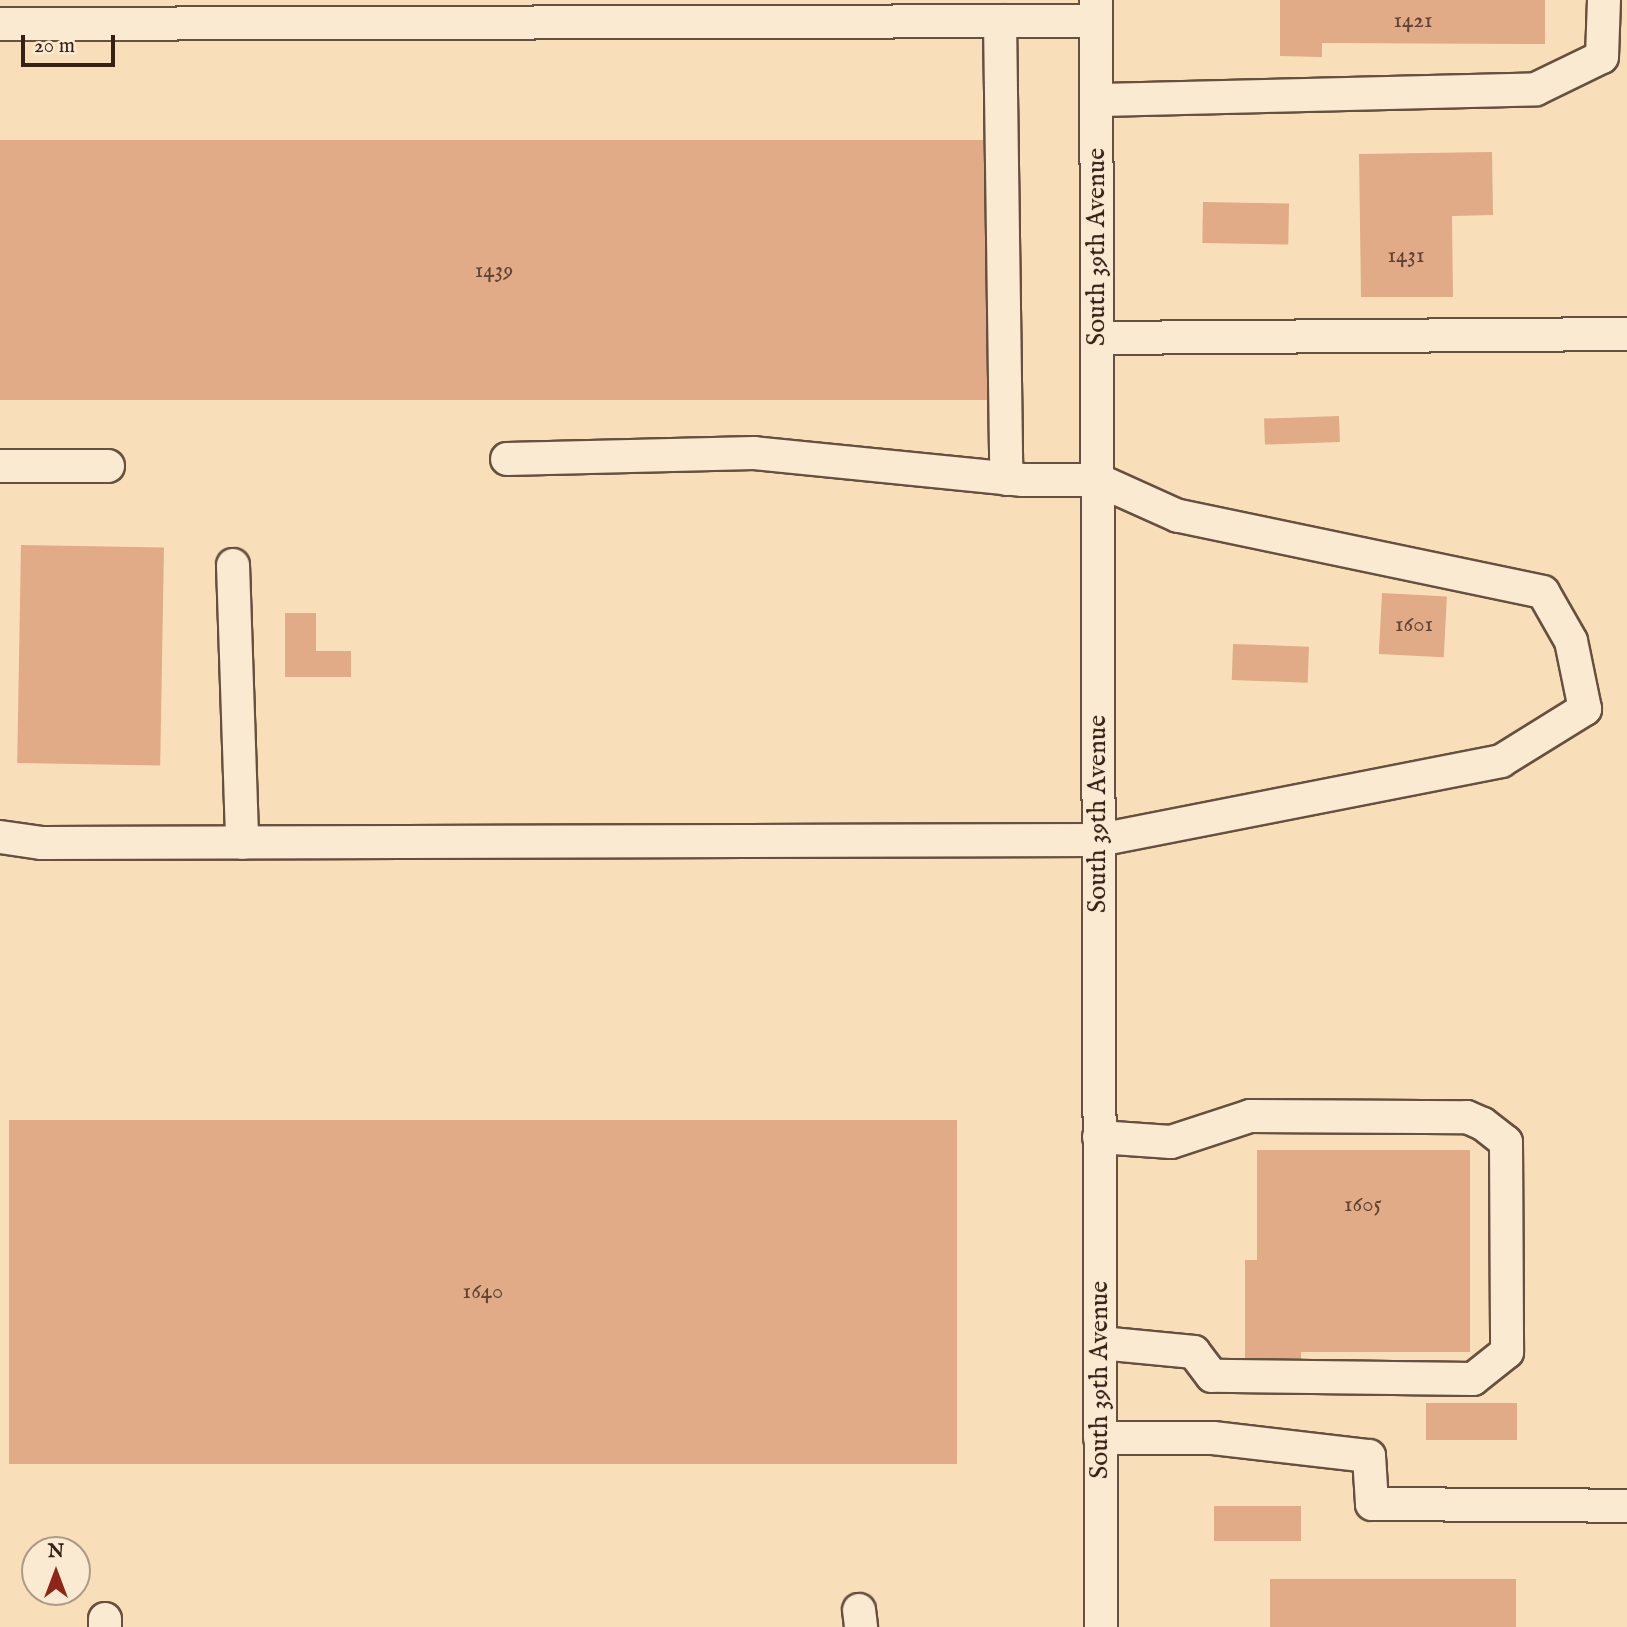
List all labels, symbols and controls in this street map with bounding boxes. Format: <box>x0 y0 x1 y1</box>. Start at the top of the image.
house number: 1421 <box>1393 7 1433 35</box>
scale bar <box>24 21 119 65</box>
text: 20 m <box>34 33 75 60</box>
street label: South 39th Avenue <box>1081 148 1113 346</box>
house number: 1431 <box>1387 242 1425 270</box>
house number: 1439 <box>475 257 513 285</box>
house number: 1601 <box>1395 611 1433 639</box>
street label: South 39th Avenue <box>1082 715 1114 913</box>
house number: 1605 <box>1344 1191 1382 1219</box>
house number: 1640 <box>463 1278 503 1306</box>
street label: South 39th Avenue <box>1084 1281 1116 1479</box>
north arrow <box>21 1536 91 1606</box>
text: N <box>48 1540 64 1564</box>

